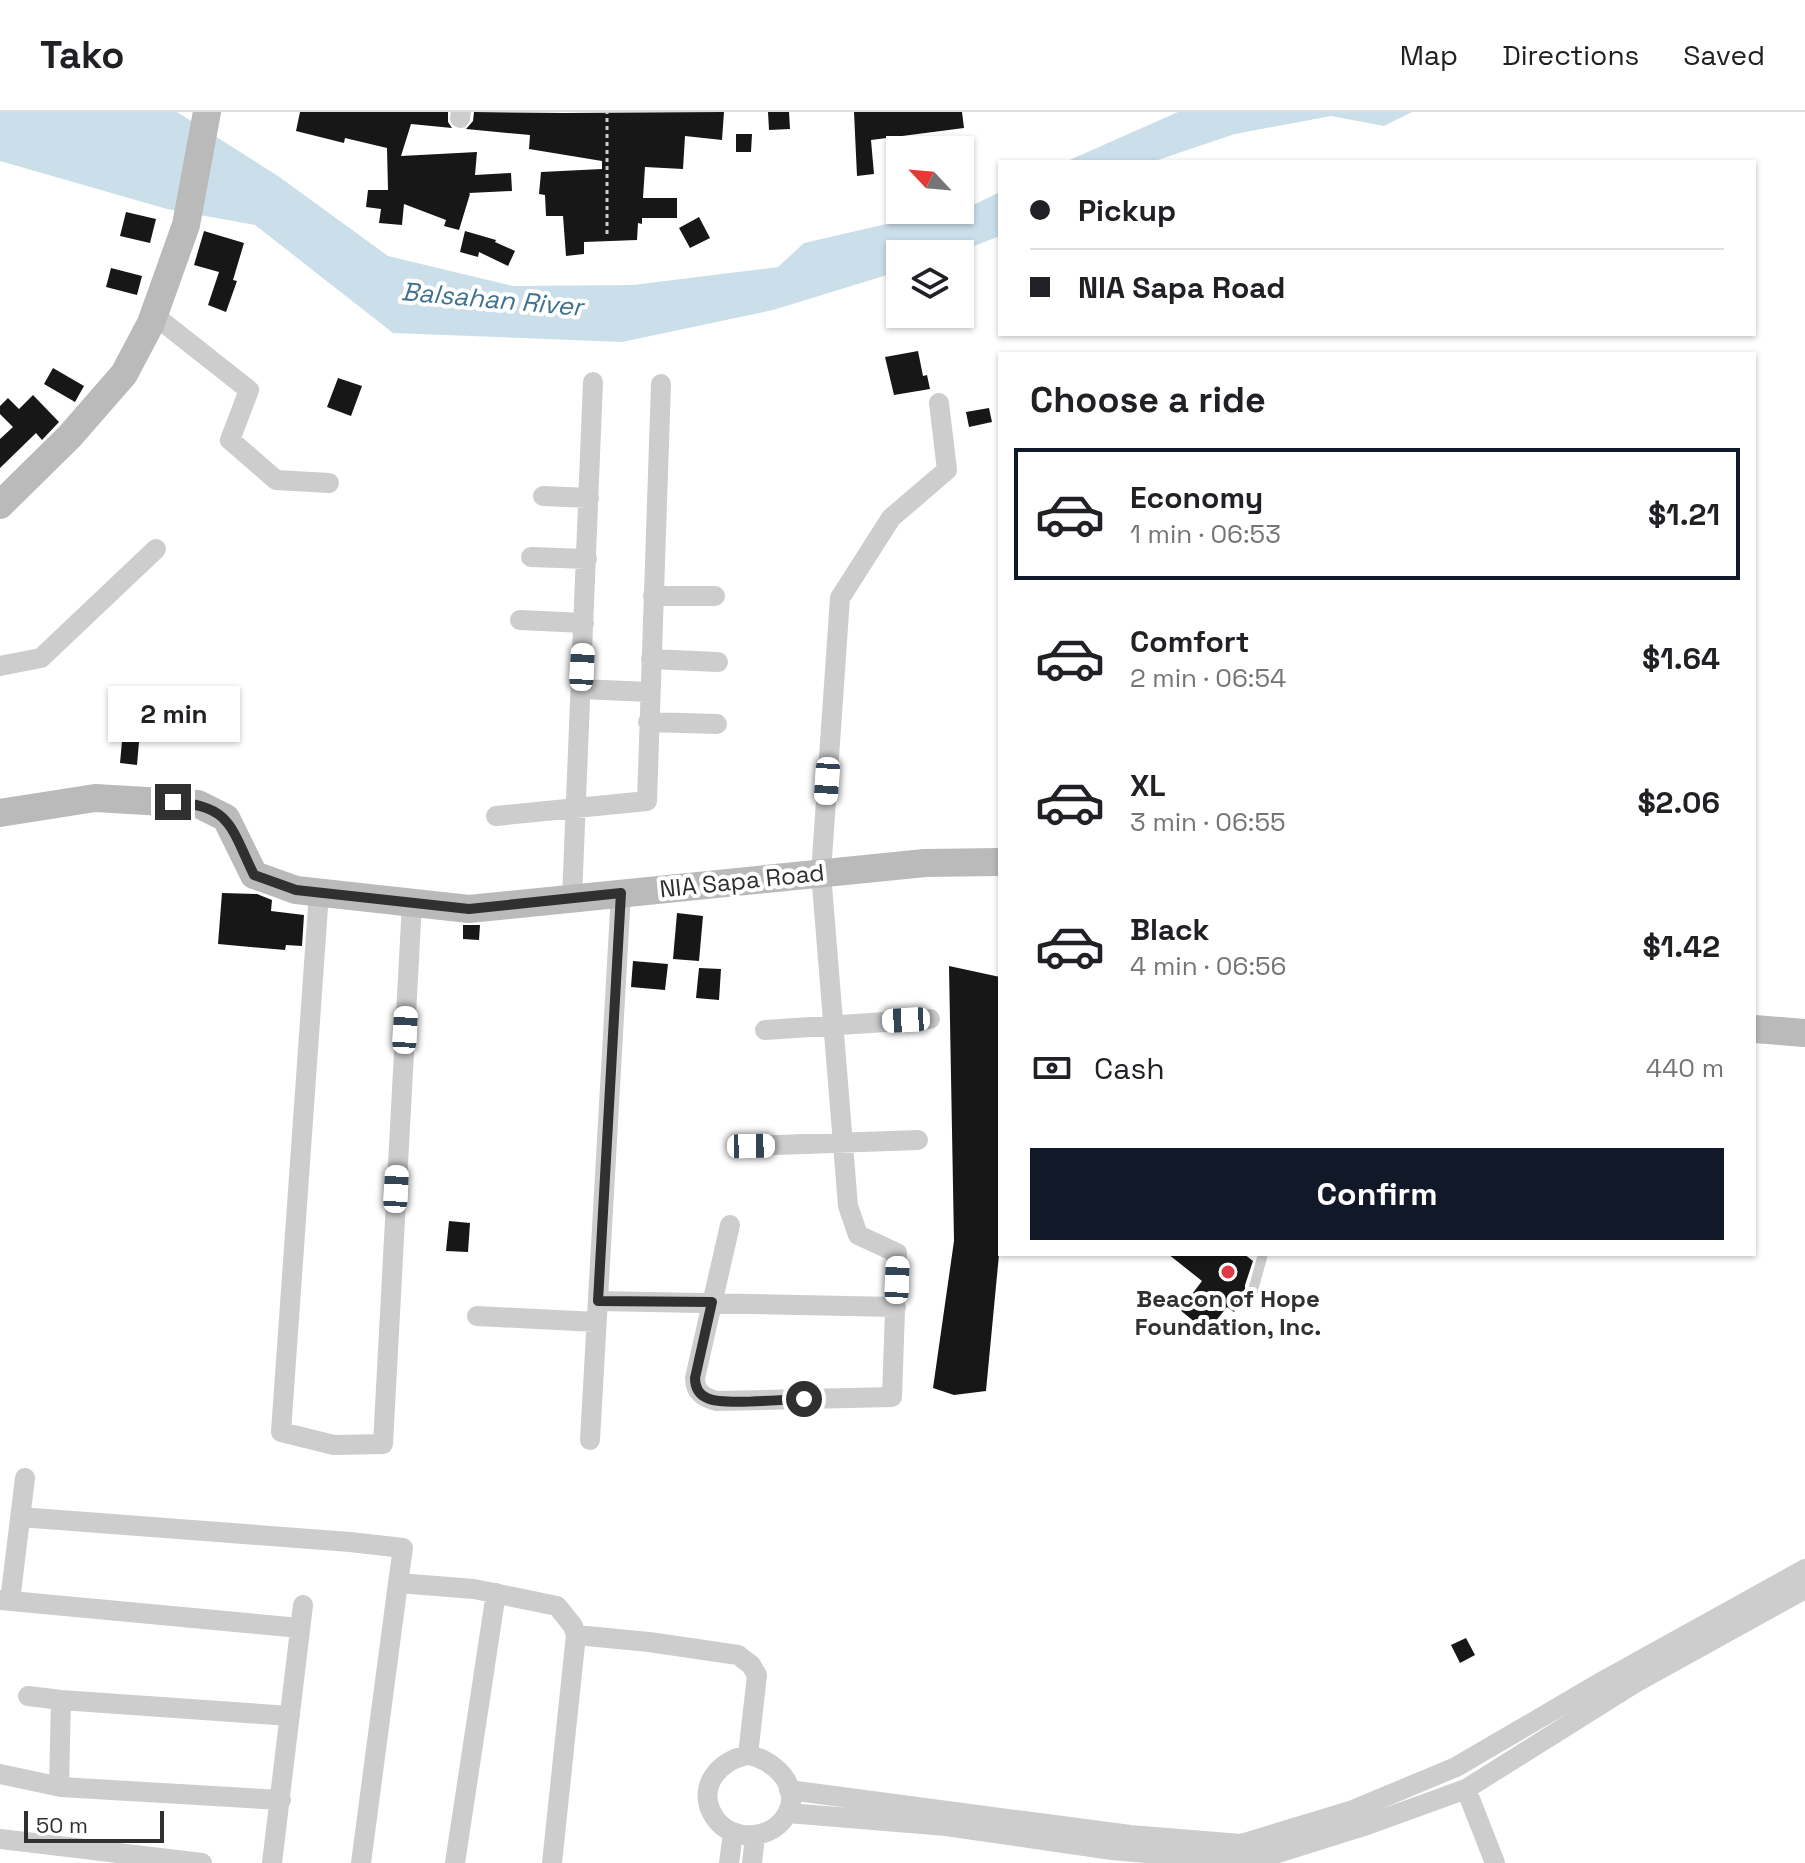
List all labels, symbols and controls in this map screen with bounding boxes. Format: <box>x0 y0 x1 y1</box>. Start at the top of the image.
text: Tako <box>40 31 125 79</box>
text: Map <box>1400 37 1458 73</box>
text: Directions <box>1502 37 1639 73</box>
text: Saved <box>1683 37 1765 73</box>
north arrow <box>886 136 974 224</box>
map controls <box>886 136 974 328</box>
text: Pickup <box>1078 191 1176 230</box>
button: layers <box>886 240 974 328</box>
text: NIA Sapa Road <box>1078 268 1285 307</box>
water label: Balsahan River <box>400 274 587 324</box>
text: Choose a ride <box>1030 377 1266 423</box>
icon: car <box>1034 478 1106 550</box>
text: Economy <box>1130 478 1263 517</box>
text: $1.21 <box>1648 495 1720 534</box>
text: 1 min · 06:53 <box>1130 517 1281 551</box>
icon: car <box>1034 622 1106 694</box>
text: Comfort <box>1130 622 1249 661</box>
text: $1.64 <box>1642 639 1720 678</box>
car <box>569 642 595 692</box>
text: 2 min · 06:54 <box>1130 661 1286 695</box>
callout: 2 min <box>107 686 239 742</box>
text: 2 min <box>140 697 208 731</box>
car <box>813 756 841 806</box>
icon: car <box>1034 766 1106 838</box>
text: XL <box>1130 766 1166 805</box>
text: $2.06 <box>1637 783 1720 822</box>
route end <box>155 784 191 820</box>
text: 3 min · 06:55 <box>1130 805 1286 839</box>
street label: NIA Sapa Road <box>658 856 826 905</box>
icon: car <box>1034 910 1106 982</box>
text: Black <box>1130 910 1209 949</box>
text: $1.42 <box>1642 927 1720 966</box>
text: 4 min · 06:56 <box>1130 949 1286 983</box>
car <box>392 1005 418 1055</box>
car <box>881 1007 931 1033</box>
icon: cash <box>1030 1046 1074 1090</box>
text: Cash <box>1094 1049 1165 1088</box>
text: 440 m <box>1646 1051 1724 1085</box>
car <box>727 1134 775 1158</box>
button: Confirm <box>1030 1148 1724 1240</box>
car <box>383 1164 409 1214</box>
car <box>884 1256 910 1304</box>
marker: Beacon of Hope Foundation, Inc. <box>1219 1263 1237 1281</box>
place label: Beacon of Hope Foundation, Inc. <box>1135 1283 1321 1342</box>
route start <box>786 1381 822 1417</box>
scale bar <box>24 1807 164 1843</box>
text: 50 m <box>36 1811 88 1839</box>

